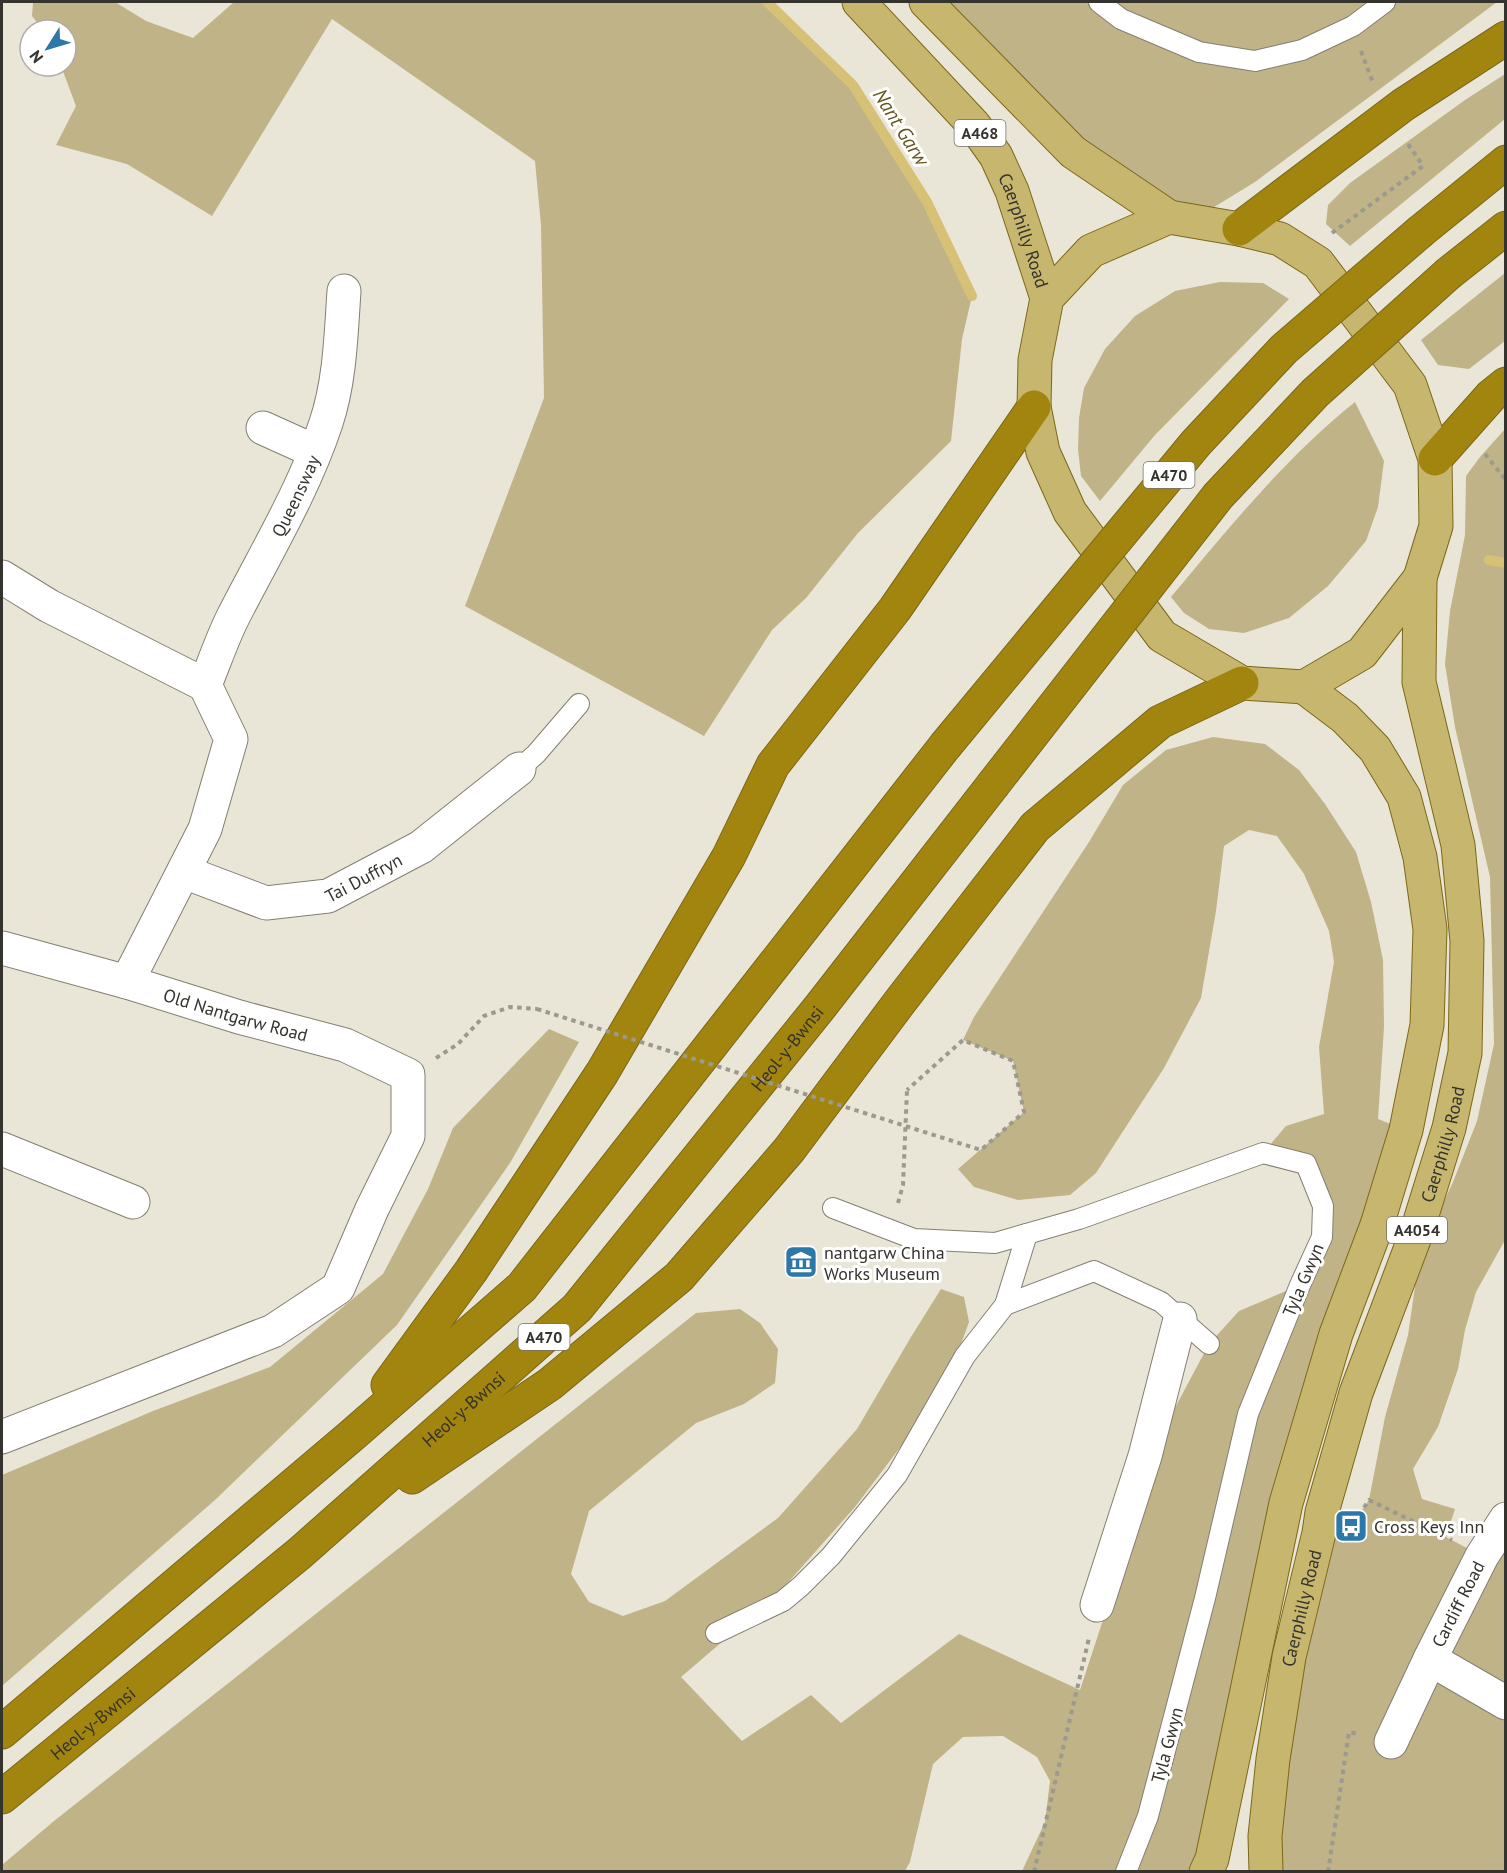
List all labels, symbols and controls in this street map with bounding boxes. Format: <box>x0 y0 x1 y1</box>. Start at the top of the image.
north arrow <box>18 18 78 78</box>
text: N <box>25 47 47 67</box>
water label: Nant Garw <box>867 84 936 172</box>
road number: A468 <box>954 120 1006 146</box>
street label: Caerphilly Road <box>994 169 1054 291</box>
street label: Queensway <box>266 451 325 541</box>
road number: A470 <box>1144 462 1194 488</box>
street label: Tai Duffryn <box>321 848 406 907</box>
street label: Old Nantgarw Road <box>161 983 310 1046</box>
street label: Heol-y-Bwnsi <box>745 1001 828 1096</box>
street label: Caerphilly Road <box>1415 1084 1469 1205</box>
road number: A4054 <box>1387 1217 1447 1243</box>
street label: Tyla Gwyn <box>1277 1240 1329 1320</box>
place label: nantgarw China Works Museum <box>824 1241 945 1285</box>
museum icon: nantgarw China Works Museum <box>783 1244 819 1280</box>
road number: A470 <box>518 1324 570 1350</box>
street label: Heol-y-Bwnsi <box>417 1366 510 1452</box>
bus stop icon: Cross Keys Inn <box>1333 1508 1369 1544</box>
place label: Cross Keys Inn <box>1374 1515 1484 1538</box>
street label: Caerphilly Road <box>1276 1547 1326 1668</box>
street label: Cardiff Road <box>1426 1557 1490 1651</box>
street label: Heol-y-Bwnsi <box>45 1681 140 1765</box>
street label: Tyla Gwyn <box>1146 1705 1188 1785</box>

